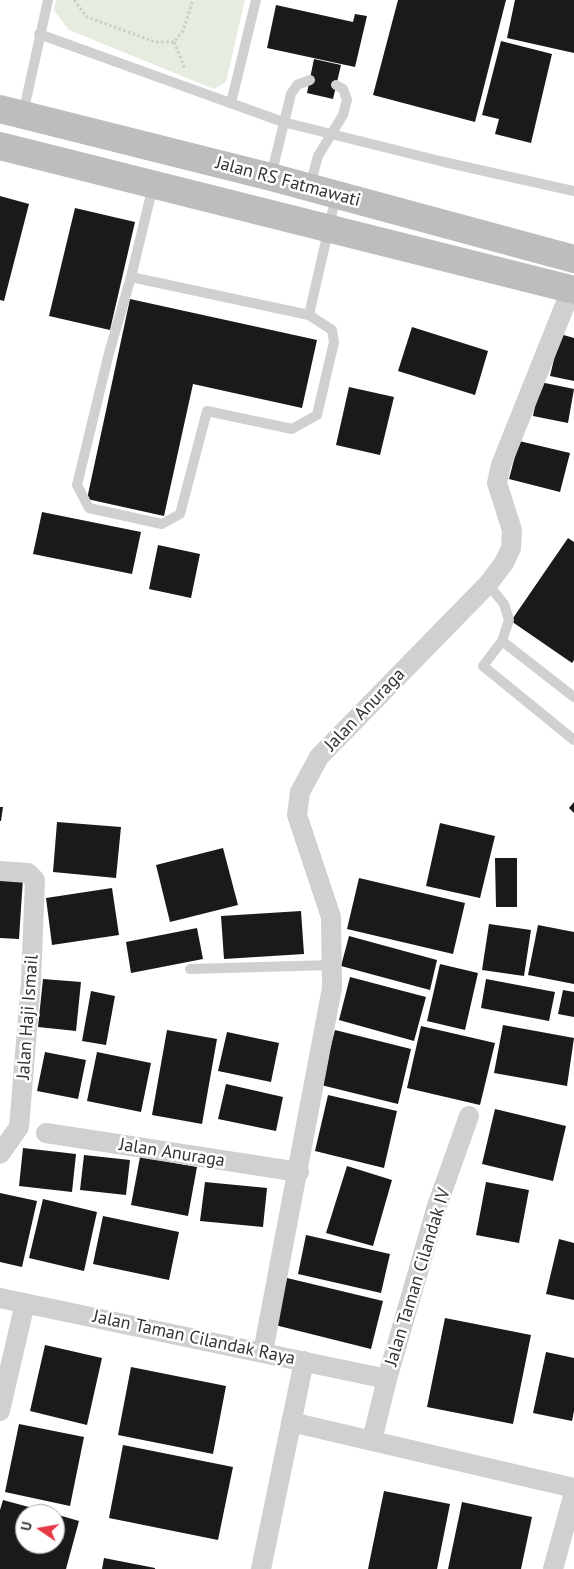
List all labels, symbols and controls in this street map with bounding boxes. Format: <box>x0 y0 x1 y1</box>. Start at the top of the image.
street label: Jalan RS Fatmawati <box>213 152 363 212</box>
street label: Jalan Anuraga <box>320 664 410 756</box>
street label: Jalan Haji Ismail <box>13 954 43 1080</box>
street label: Jalan Anuraga <box>118 1134 226 1172</box>
street label: Jalan Taman Cilandak IV <box>381 1185 455 1369</box>
street label: Jalan Taman Cilandak Raya <box>91 1306 297 1370</box>
north arrow <box>15 1504 65 1554</box>
text: U <box>17 1520 36 1532</box>

